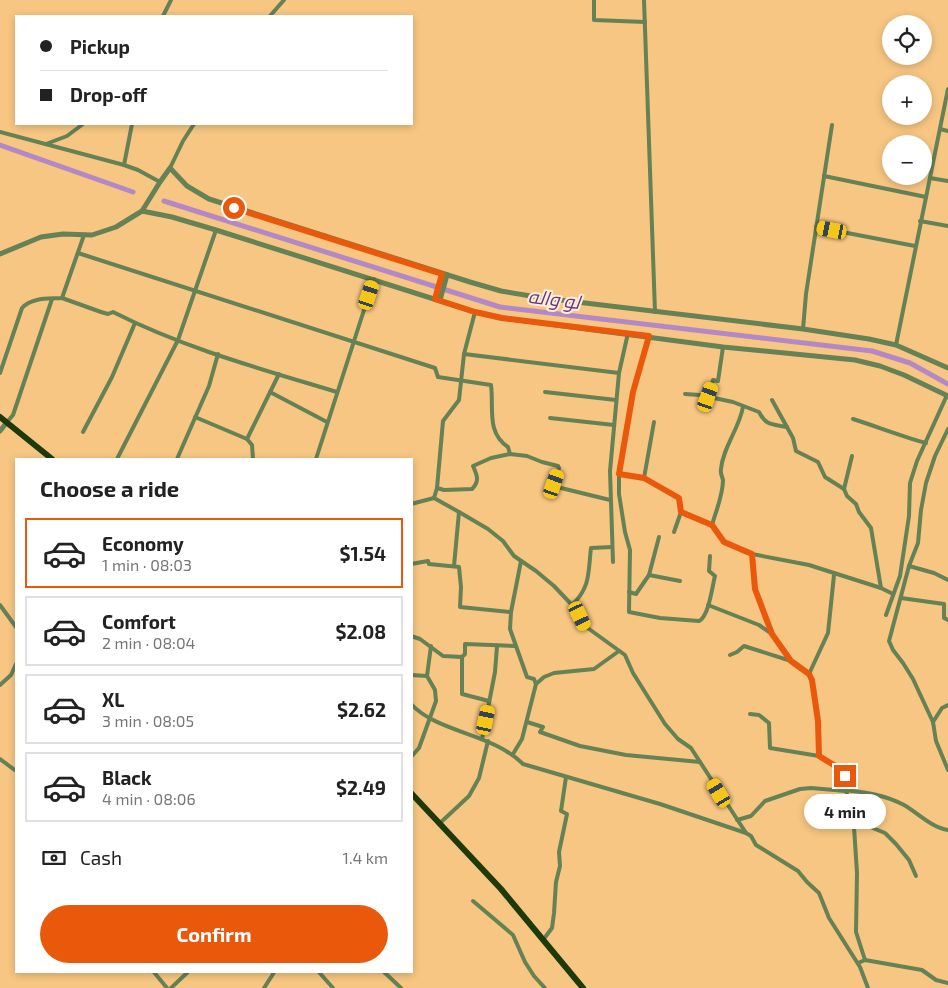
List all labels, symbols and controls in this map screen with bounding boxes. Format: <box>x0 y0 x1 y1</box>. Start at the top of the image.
map controls <box>882 15 932 185</box>
button: locate <box>882 15 932 65</box>
text: Pickup <box>70 35 130 58</box>
button: + <box>882 75 932 125</box>
text: Drop-off <box>70 83 147 106</box>
button: − <box>882 135 932 185</box>
route start <box>223 197 245 219</box>
car <box>815 220 848 240</box>
car <box>357 278 380 312</box>
water label: لو واله <box>527 284 584 314</box>
car <box>696 380 719 414</box>
car <box>542 467 565 501</box>
text: Choose a ride <box>40 475 179 501</box>
icon: car <box>42 531 87 576</box>
text: Economy <box>102 532 184 555</box>
text: $1.54 <box>340 542 386 565</box>
text: 1 min · 08:03 <box>102 555 192 574</box>
car <box>566 599 593 633</box>
icon: car <box>42 609 87 654</box>
text: Comfort <box>102 610 176 633</box>
text: $2.08 <box>335 620 386 643</box>
text: 2 min · 08:04 <box>102 633 195 652</box>
icon: car <box>42 687 87 732</box>
text: XL <box>102 688 124 711</box>
text: $2.62 <box>337 698 386 721</box>
car <box>475 704 496 736</box>
text: 3 min · 08:05 <box>102 711 194 730</box>
icon: car <box>42 765 87 810</box>
route end <box>834 765 856 787</box>
text: Black <box>102 766 152 789</box>
text: $2.49 <box>336 776 386 799</box>
car <box>704 776 733 810</box>
text: 4 min · 08:06 <box>102 789 196 808</box>
callout: 4 min <box>804 794 886 828</box>
text: 4 min <box>824 802 866 821</box>
icon: cash <box>40 844 68 872</box>
text: Cash <box>80 846 122 869</box>
text: 1.4 km <box>343 848 388 867</box>
button: Confirm <box>40 905 388 963</box>

